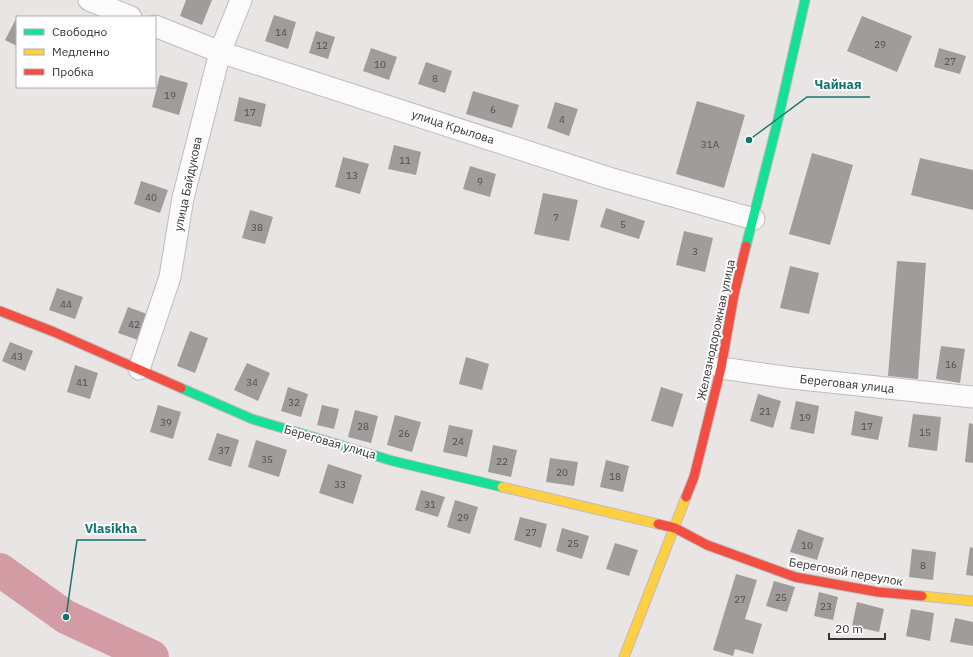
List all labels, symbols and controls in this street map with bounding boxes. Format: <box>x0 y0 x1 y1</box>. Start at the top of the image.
legend <box>16 16 156 88</box>
text: Свободно <box>52 24 108 39</box>
house number: 14 <box>275 26 287 39</box>
house number: 29 <box>874 38 886 51</box>
house number: 12 <box>316 39 328 52</box>
text: Медленно <box>52 44 110 59</box>
house number: 27 <box>944 55 956 68</box>
house number: 10 <box>374 58 386 71</box>
text: Пробка <box>52 64 94 79</box>
house number: 8 <box>432 72 438 85</box>
callout: Чайная <box>807 72 870 97</box>
text: Чайная <box>814 76 862 93</box>
house number: 19 <box>164 89 176 102</box>
house number: 6 <box>490 103 496 116</box>
house number: 17 <box>244 106 256 119</box>
street label: улица Крылова <box>410 106 497 147</box>
house number: 4 <box>559 113 565 126</box>
street label: улица Байдукова <box>170 135 205 233</box>
house number: 31А <box>701 138 720 151</box>
house number: 11 <box>399 154 411 167</box>
house number: 13 <box>346 169 358 182</box>
house number: 9 <box>477 175 483 188</box>
house number: 40 <box>145 191 157 204</box>
house number: 7 <box>553 211 559 224</box>
house number: 5 <box>620 218 626 231</box>
house number: 38 <box>251 221 263 234</box>
house number: 3 <box>692 245 698 258</box>
street label: Железнодорожная улица <box>693 257 738 402</box>
house number: 44 <box>60 298 72 311</box>
house number: 42 <box>128 318 140 331</box>
house number: 43 <box>11 350 23 363</box>
house number: 16 <box>945 358 957 371</box>
street label: Береговая улица <box>799 371 896 396</box>
house number: 41 <box>76 376 88 389</box>
house number: 34 <box>246 376 258 389</box>
house number: 32 <box>288 396 300 409</box>
house number: 21 <box>759 405 771 418</box>
house number: 19 <box>799 411 811 424</box>
house number: 39 <box>160 416 172 429</box>
house number: 28 <box>357 420 369 433</box>
house number: 17 <box>861 420 873 433</box>
street label: Береговая улица <box>282 421 378 462</box>
house number: 15 <box>919 426 931 439</box>
house number: 26 <box>398 427 410 440</box>
house number: 24 <box>452 435 464 448</box>
house number: 37 <box>218 444 230 457</box>
house number: 35 <box>261 453 273 466</box>
house number: 22 <box>496 455 508 468</box>
house number: 20 <box>556 466 568 479</box>
house number: 18 <box>609 470 621 483</box>
house number: 33 <box>334 478 346 491</box>
house number: 31 <box>424 498 436 511</box>
house number: 29 <box>457 511 469 524</box>
callout: Vlasikha <box>77 515 146 540</box>
text: Vlasikha <box>85 520 137 537</box>
house number: 27 <box>525 526 537 539</box>
house number: 25 <box>567 537 579 550</box>
house number: 10 <box>801 539 813 552</box>
street label: Береговой переулок <box>788 554 905 589</box>
house number: 8 <box>920 559 926 572</box>
house number: 25 <box>775 591 787 604</box>
house number: 27 <box>734 593 746 606</box>
house number: 23 <box>820 600 832 613</box>
scale bar <box>829 615 885 641</box>
text: 20 m <box>835 621 863 636</box>

